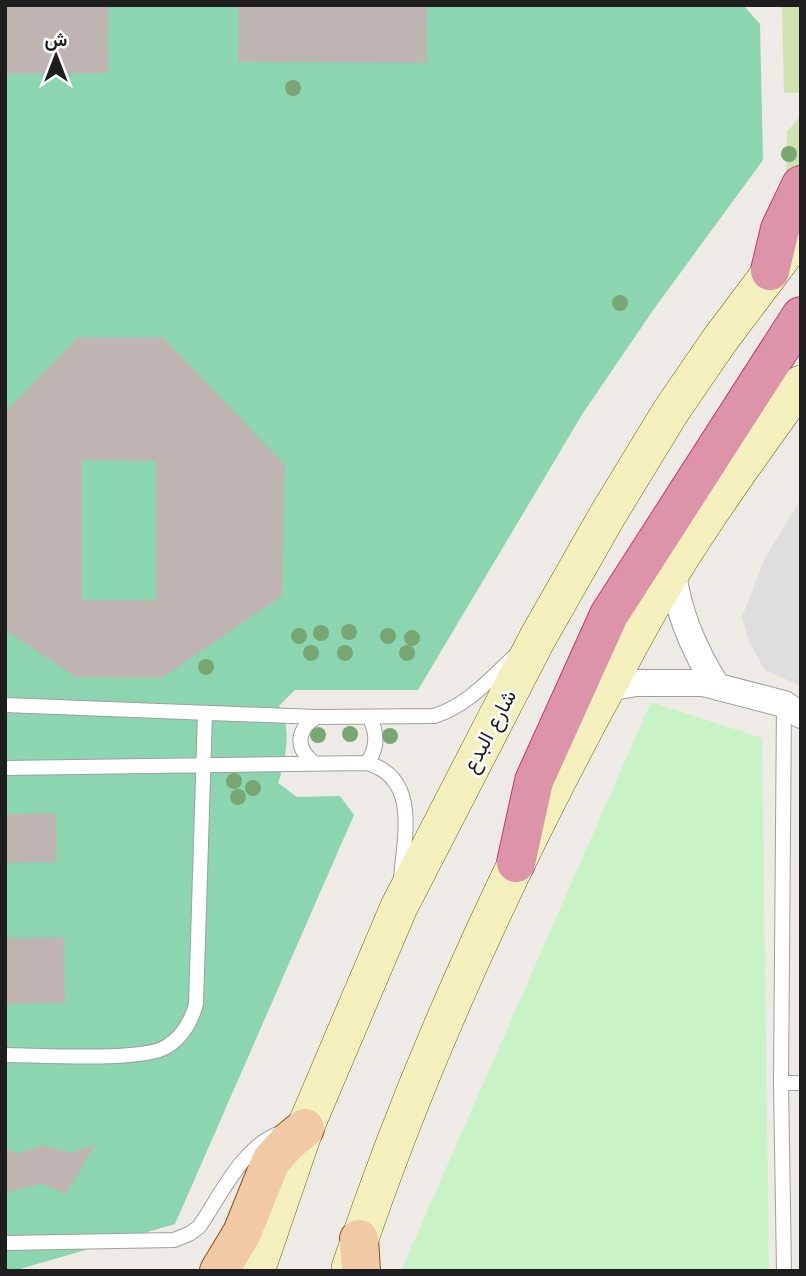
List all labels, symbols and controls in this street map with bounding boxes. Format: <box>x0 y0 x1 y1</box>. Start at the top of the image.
north arrow <box>21 21 91 91</box>
text: ش <box>45 29 68 51</box>
street label: شارع البدع <box>458 686 523 778</box>

